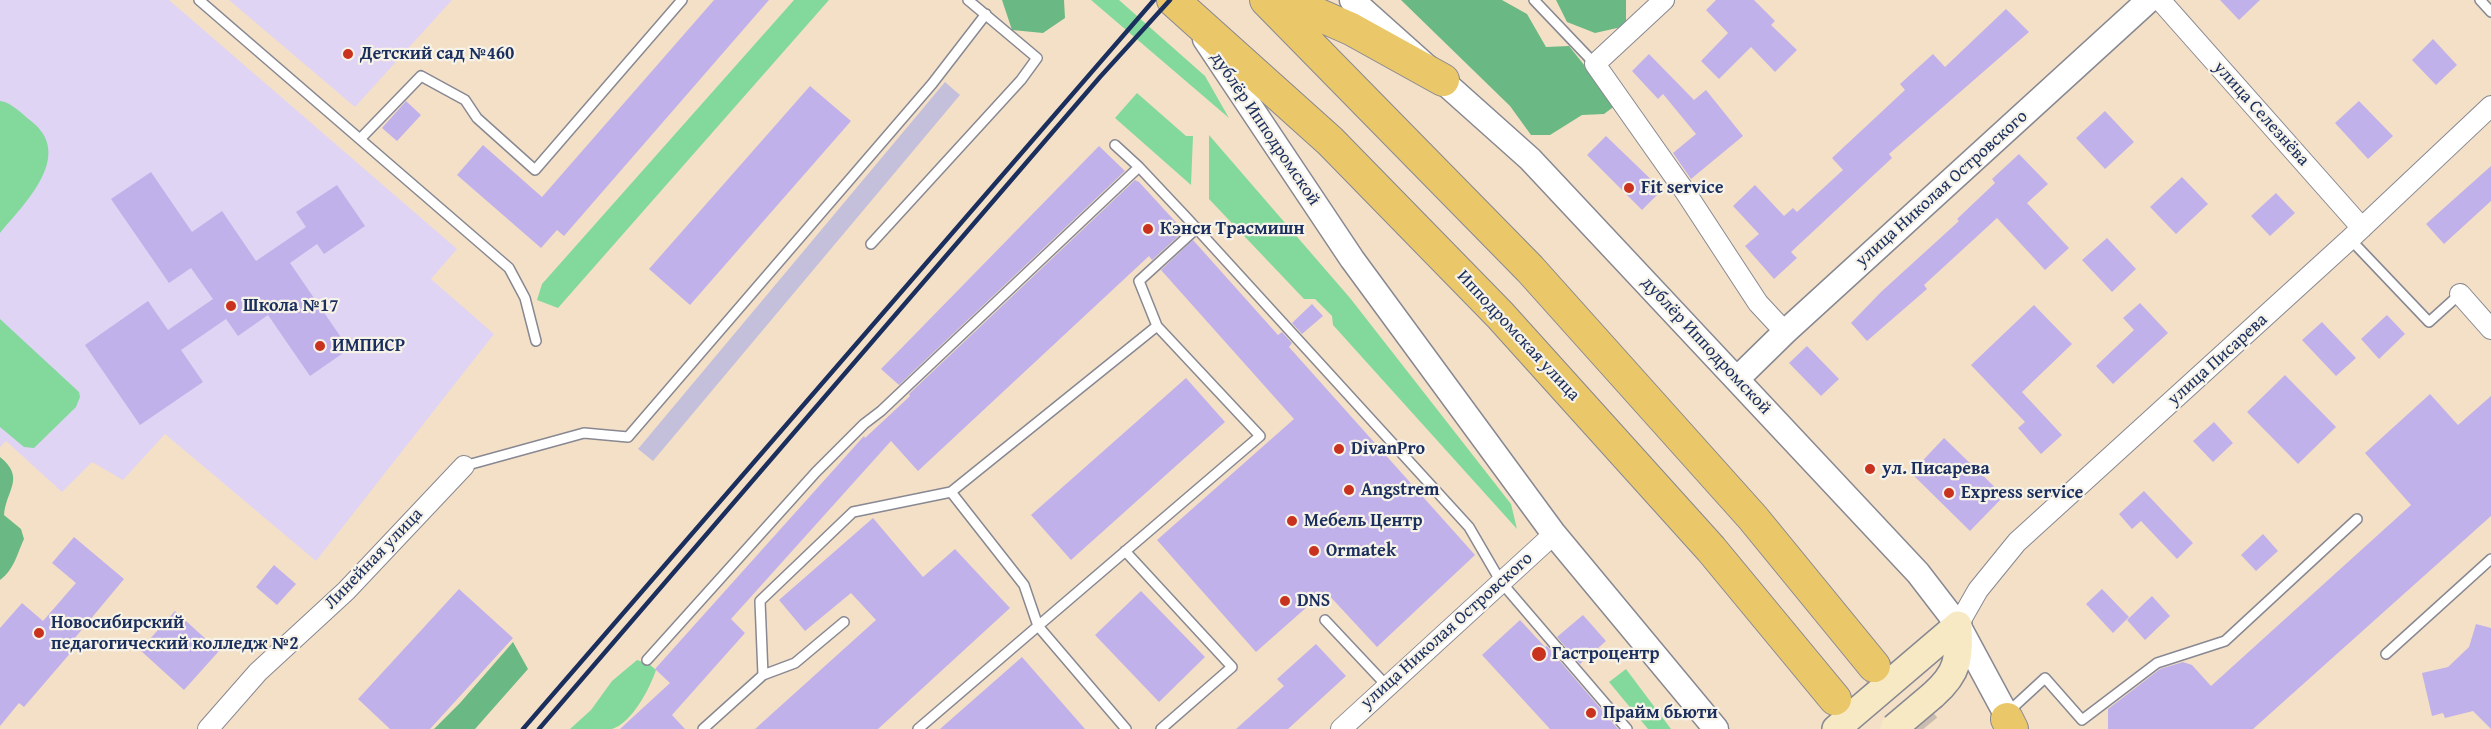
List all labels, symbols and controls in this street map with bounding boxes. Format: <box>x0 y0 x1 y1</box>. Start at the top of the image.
place label: Детский сад №460 <box>360 43 514 65</box>
marker: Детский сад №460 <box>341 47 355 61</box>
street label: дублёр Ипподромской <box>1206 48 1324 210</box>
street label: улица Селезнёва <box>2208 57 2314 171</box>
street label: улица Николая Островского <box>1852 106 2032 272</box>
place label: Fit service <box>1641 177 1723 199</box>
marker: Fit service <box>1622 181 1636 195</box>
place label: Кэнси Трасмишн <box>1160 218 1305 240</box>
marker: Кэнси Трасмишн <box>1141 222 1155 236</box>
street label: Ипподромская улица <box>1452 266 1584 406</box>
street label: дублёр Ипподромской <box>1637 273 1775 419</box>
place label: Школа №17 <box>243 295 339 317</box>
marker: Школа №17 <box>224 299 238 313</box>
street label: улица Писарева <box>2164 310 2272 410</box>
place label: ИМПИСР <box>332 335 405 357</box>
marker: ИМПИСР <box>313 339 327 353</box>
place label: DivanPro <box>1351 438 1425 460</box>
marker: DivanPro <box>1332 442 1346 456</box>
place label: ул. Писарева <box>1882 458 1990 480</box>
marker: ул. Писарева <box>1863 462 1877 476</box>
place label: Angstrem <box>1361 479 1439 501</box>
place label: Express service <box>1961 482 2083 504</box>
marker: Angstrem <box>1342 483 1356 497</box>
marker: Express service <box>1942 486 1956 500</box>
street label: Линейная улица <box>320 504 428 614</box>
place label: Мебель Центр <box>1304 510 1422 532</box>
marker: Мебель Центр <box>1285 514 1299 528</box>
place label: Ormatek <box>1326 540 1396 562</box>
marker: Ormatek <box>1307 544 1321 558</box>
street label: улица Николая Островского <box>1357 548 1537 714</box>
place label: DNS <box>1297 590 1330 612</box>
marker: DNS <box>1278 594 1292 608</box>
place label: Новосибирский педагогический колледж №2 <box>51 612 299 654</box>
marker: Новосибирский педагогический колледж №2 <box>32 626 46 640</box>
place label: Гастроцентр <box>1552 643 1659 665</box>
marker: Гастроцентр <box>1530 645 1548 663</box>
place label: Прайм бьюти <box>1603 702 1718 724</box>
marker: Прайм бьюти <box>1584 706 1598 720</box>

